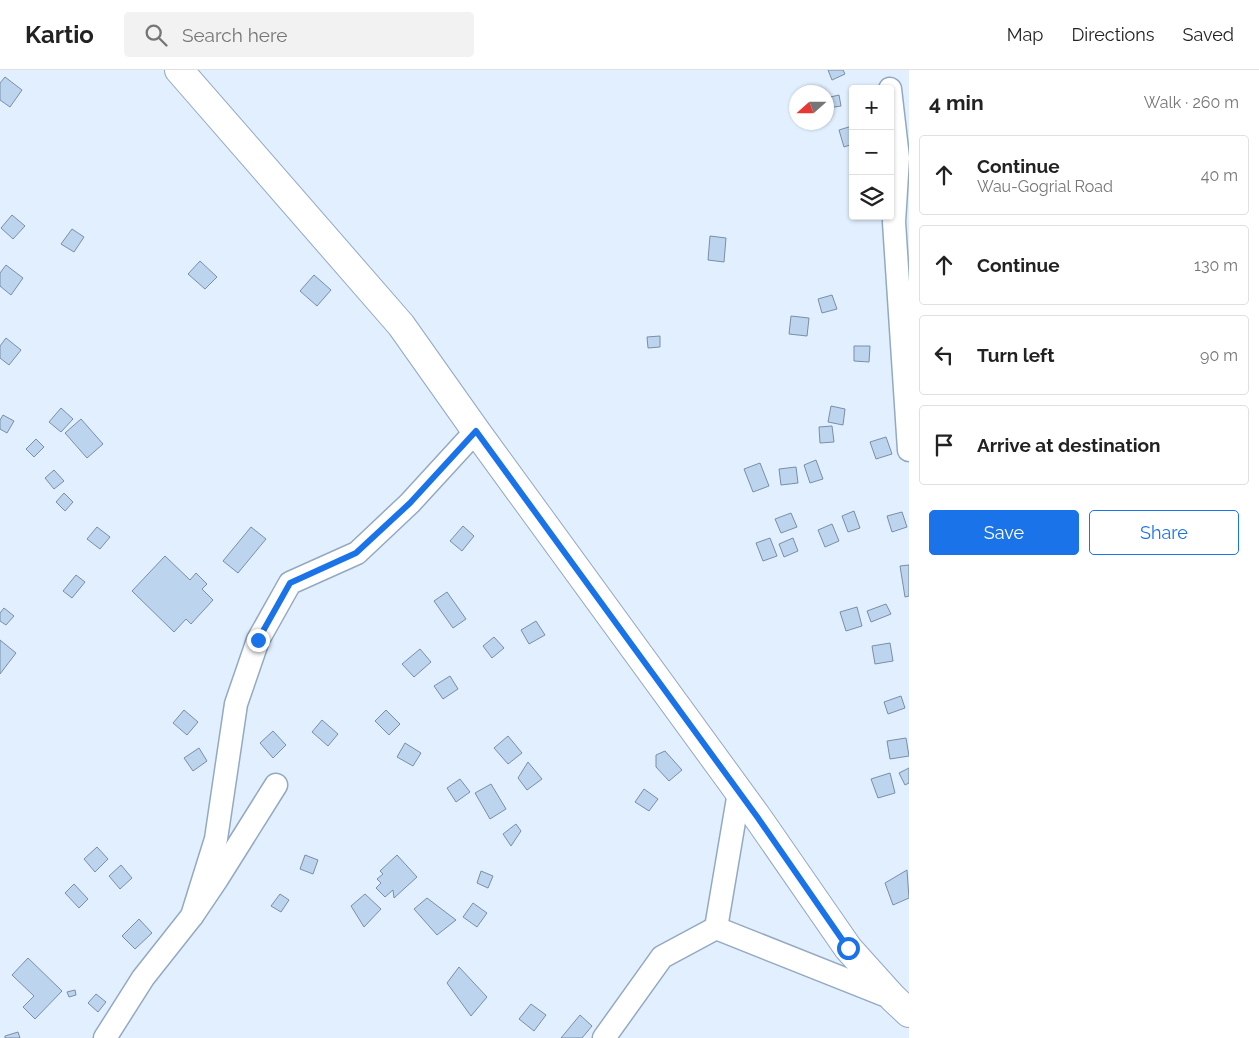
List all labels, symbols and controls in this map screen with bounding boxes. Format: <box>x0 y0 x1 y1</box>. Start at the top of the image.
search box <box>124 12 474 57</box>
text: Kartio <box>25 20 94 49</box>
icon: search <box>142 21 170 49</box>
text: Search here <box>182 24 287 46</box>
text: Map <box>1007 24 1043 45</box>
text: Directions <box>1071 24 1155 45</box>
text: Saved <box>1183 24 1234 45</box>
north arrow <box>789 85 834 130</box>
map controls <box>849 85 894 220</box>
button: + <box>849 85 894 130</box>
text: 4 min <box>929 90 984 115</box>
text: Walk · 260 m <box>1144 93 1239 112</box>
button: − <box>849 130 894 175</box>
text: Continue <box>977 155 1060 177</box>
icon: ahead <box>930 161 958 189</box>
text: 40 m <box>1201 166 1238 185</box>
button: layers <box>849 175 894 220</box>
text: Wau-Gogrial Road <box>977 177 1113 196</box>
icon: ahead <box>930 251 958 279</box>
text: Continue <box>977 254 1060 276</box>
text: 130 m <box>1194 256 1238 275</box>
icon: left <box>930 341 958 369</box>
text: Turn left <box>977 344 1054 366</box>
text: 90 m <box>1200 346 1238 365</box>
icon: arrive <box>930 431 958 459</box>
text: Arrive at destination <box>977 434 1161 456</box>
button: Save <box>929 510 1079 555</box>
button: Share <box>1089 510 1239 555</box>
route end <box>247 629 270 652</box>
route start <box>837 937 860 960</box>

